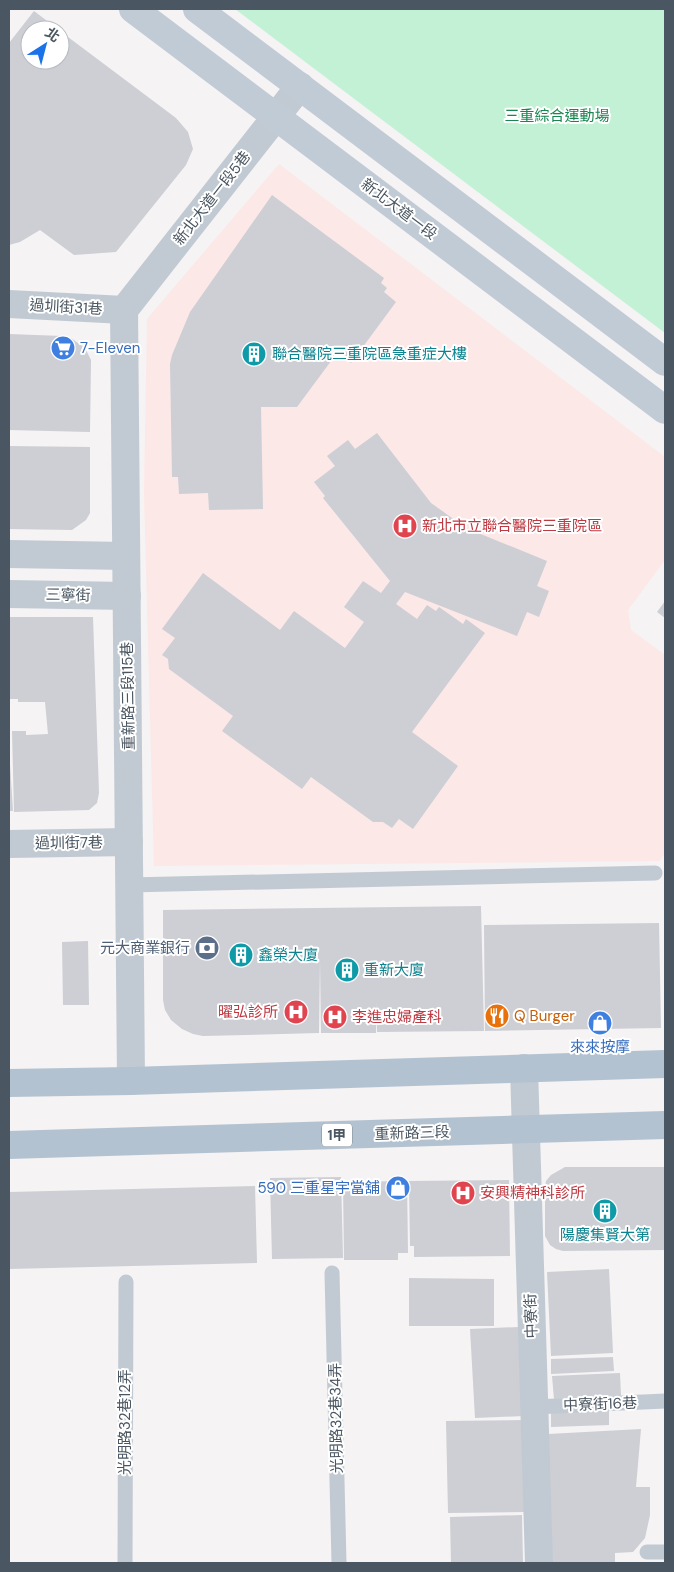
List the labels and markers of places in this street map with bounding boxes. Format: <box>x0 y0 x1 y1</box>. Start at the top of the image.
supermarket icon: 7-Eleven <box>50 335 76 361</box>
place label: 7-Eleven <box>80 338 140 358</box>
building icon: 聯合醫院三重院區急重症大樓 <box>241 341 267 367</box>
place label: 聯合醫院三重院區急重症大樓 <box>272 344 467 364</box>
hospital icon: 新北市立聯合醫院三重院區 <box>392 513 418 539</box>
place label: 新北市立聯合醫院三重院區 <box>422 516 602 536</box>
bank icon: 元大商業銀行 <box>194 935 220 961</box>
place label: 元大商業銀行 <box>100 938 190 958</box>
building icon: 鑫榮大廈 <box>228 942 254 968</box>
place label: 鑫榮大廈 <box>258 945 318 965</box>
building icon: 重新大廈 <box>334 957 360 983</box>
place label: 重新大廈 <box>364 960 424 980</box>
hospital icon: 曜弘診所 <box>283 999 309 1025</box>
place label: 曜弘診所 <box>218 1002 278 1022</box>
restaurant icon: Q Burger <box>484 1003 510 1029</box>
hospital icon: 李進忠婦產科 <box>322 1004 348 1030</box>
place label: Q Burger <box>514 1006 575 1026</box>
place label: 李進忠婦產科 <box>352 1007 442 1027</box>
shop icon: 來來按摩 <box>587 1010 613 1036</box>
place label: 來來按摩 <box>570 1037 630 1057</box>
shop icon: 590 三重星宇當舖 <box>385 1175 411 1201</box>
place label: 590 三重星宇當舖 <box>258 1178 380 1198</box>
hospital icon: 安興精神科診所 <box>450 1180 476 1206</box>
place label: 安興精神科診所 <box>480 1183 585 1203</box>
building icon: 陽慶集賢大第 <box>592 1198 618 1224</box>
place label: 陽慶集賢大第 <box>560 1225 650 1245</box>

